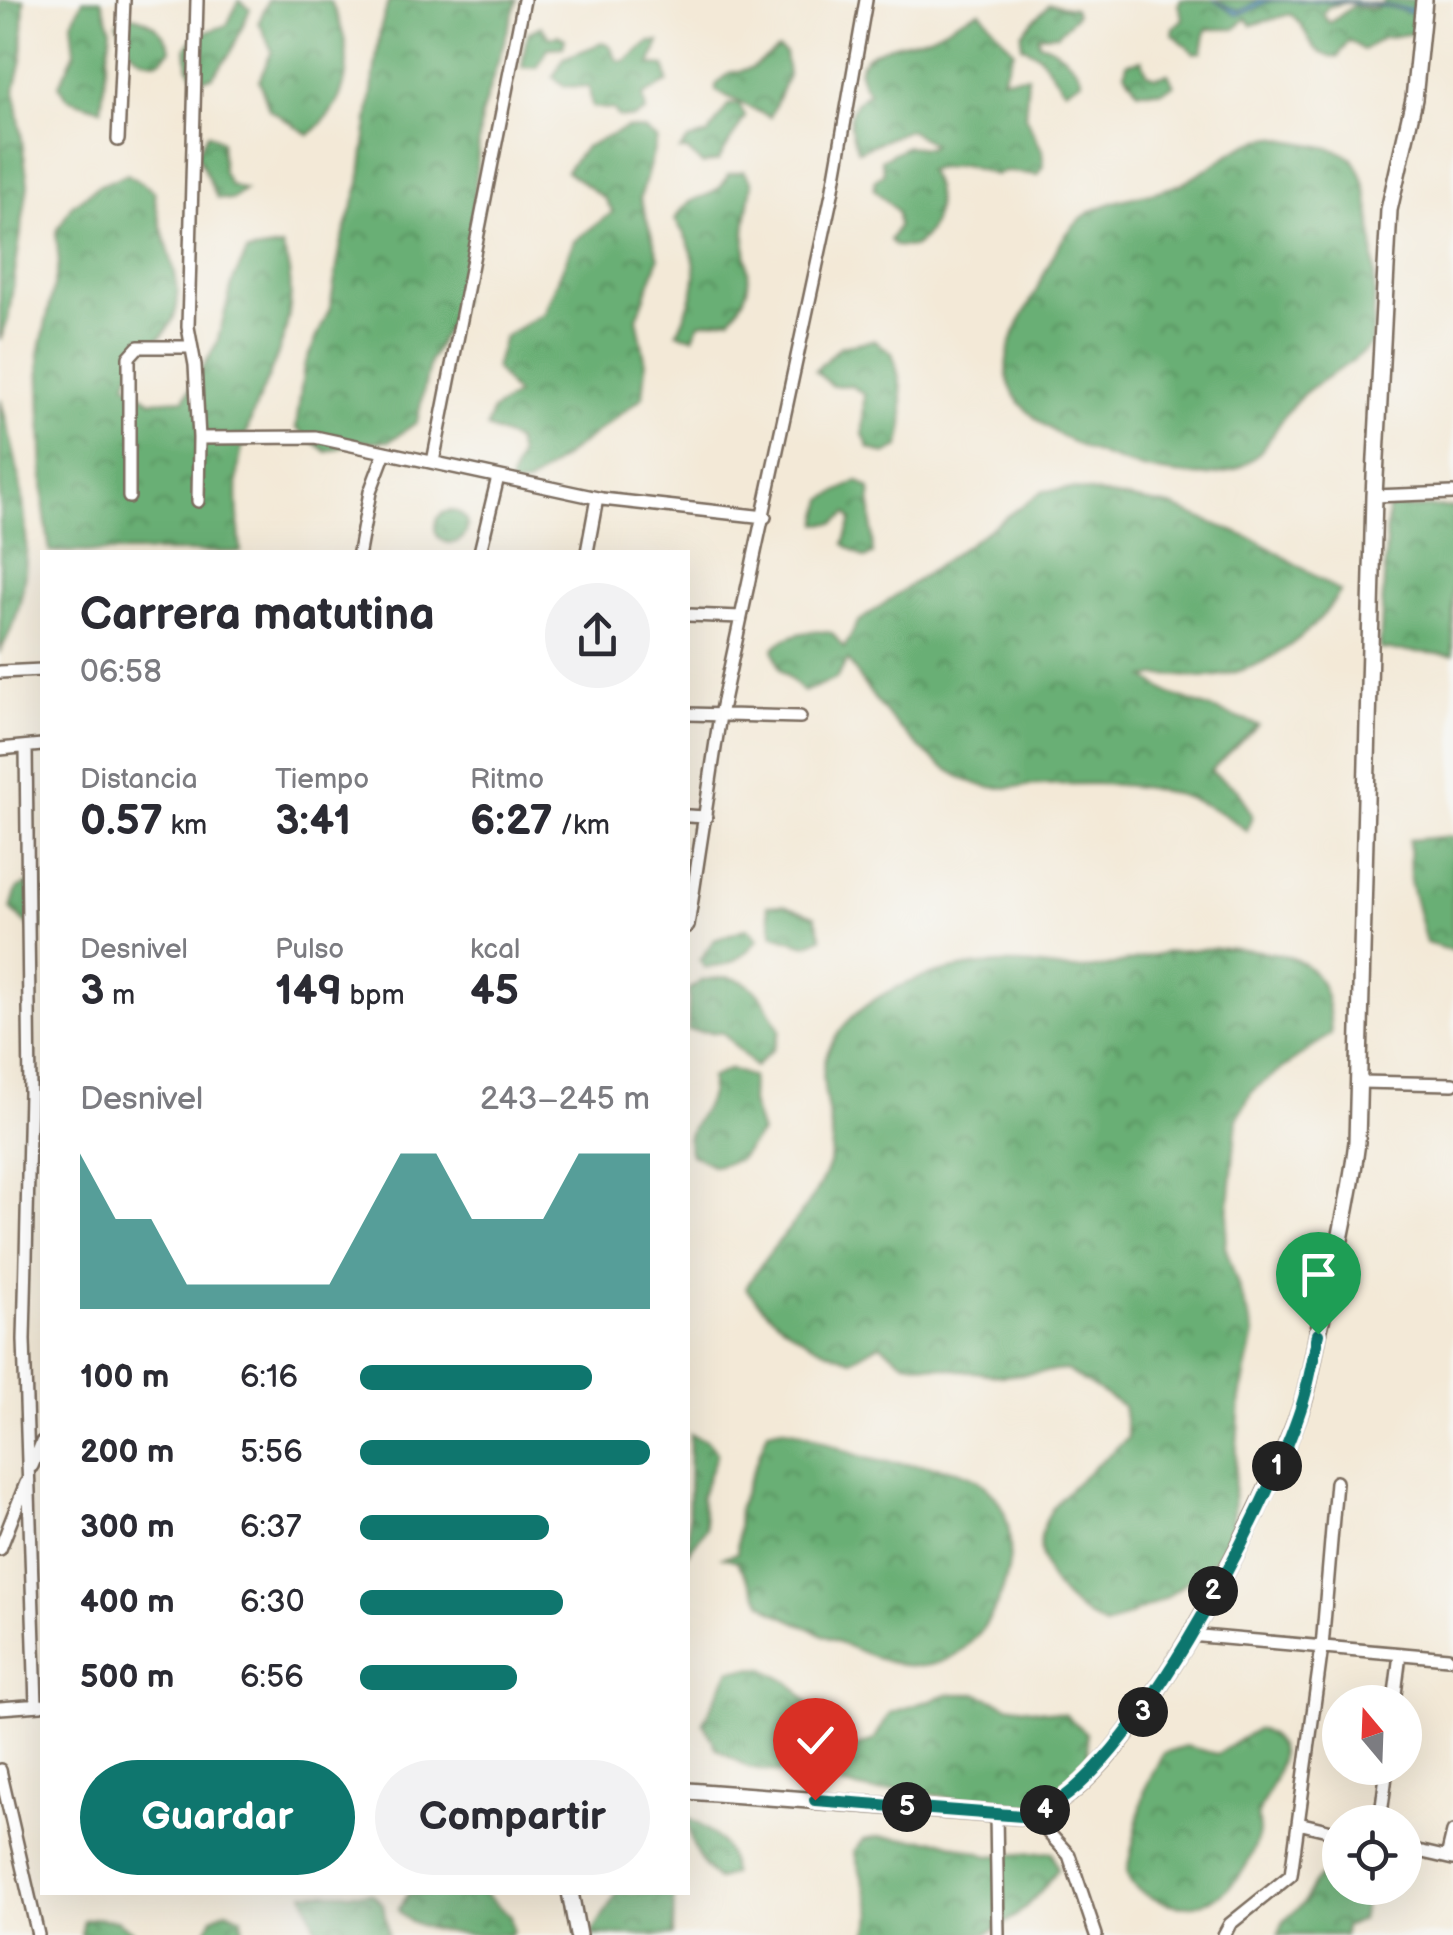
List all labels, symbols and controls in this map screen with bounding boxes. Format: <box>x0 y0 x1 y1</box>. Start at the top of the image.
button: share <box>545 583 650 688</box>
text: Carrera matutina <box>80 588 435 643</box>
text: 06:58 <box>80 653 162 692</box>
text: Distancia <box>80 763 198 796</box>
text: Tiempo <box>275 763 369 796</box>
text: Ritmo <box>470 763 544 796</box>
text: 0.57 <box>80 796 163 847</box>
text: 3:41 <box>275 796 351 847</box>
text: 6:27 <box>470 796 553 847</box>
text: km <box>163 809 207 842</box>
text: /km <box>553 809 610 842</box>
text: Desnivel <box>80 933 188 966</box>
text: Pulso <box>275 933 344 966</box>
text: kcal <box>470 933 520 966</box>
text: 3 <box>80 966 105 1017</box>
text: 149 <box>275 966 342 1017</box>
text: 45 <box>470 966 519 1017</box>
text: m <box>105 979 135 1012</box>
text: bpm <box>342 979 405 1012</box>
text: Desnivel <box>80 1080 203 1119</box>
text: 243–245 m <box>480 1080 650 1119</box>
pin <box>1276 1232 1361 1335</box>
icon: arrive <box>1291 1247 1346 1302</box>
text: 100 m <box>80 1358 169 1397</box>
text: 6:16 <box>240 1358 298 1397</box>
text: 200 m <box>80 1433 174 1472</box>
text: 5:56 <box>240 1433 303 1472</box>
pin: 1 <box>1252 1441 1302 1491</box>
text: 1 <box>1271 1449 1283 1482</box>
text: 300 m <box>80 1508 175 1547</box>
text: 6:37 <box>240 1508 301 1547</box>
pin: 2 <box>1188 1566 1238 1616</box>
text: 2 <box>1205 1574 1221 1607</box>
text: 400 m <box>80 1583 175 1622</box>
text: 6:30 <box>240 1583 305 1622</box>
text: 500 m <box>80 1658 174 1697</box>
text: 6:56 <box>240 1658 304 1697</box>
north arrow <box>1322 1685 1422 1785</box>
map controls <box>1322 1685 1422 1905</box>
pin: 3 <box>1118 1687 1168 1737</box>
text: 3 <box>1135 1695 1151 1728</box>
pin <box>773 1698 858 1801</box>
icon: check <box>788 1713 843 1768</box>
button: Guardar <box>80 1760 355 1875</box>
button: Compartir <box>375 1760 650 1875</box>
pin: 5 <box>882 1782 932 1832</box>
pin: 4 <box>1020 1785 1070 1835</box>
text: 5 <box>899 1790 915 1823</box>
text: 4 <box>1037 1793 1053 1826</box>
button: locate <box>1322 1805 1422 1905</box>

